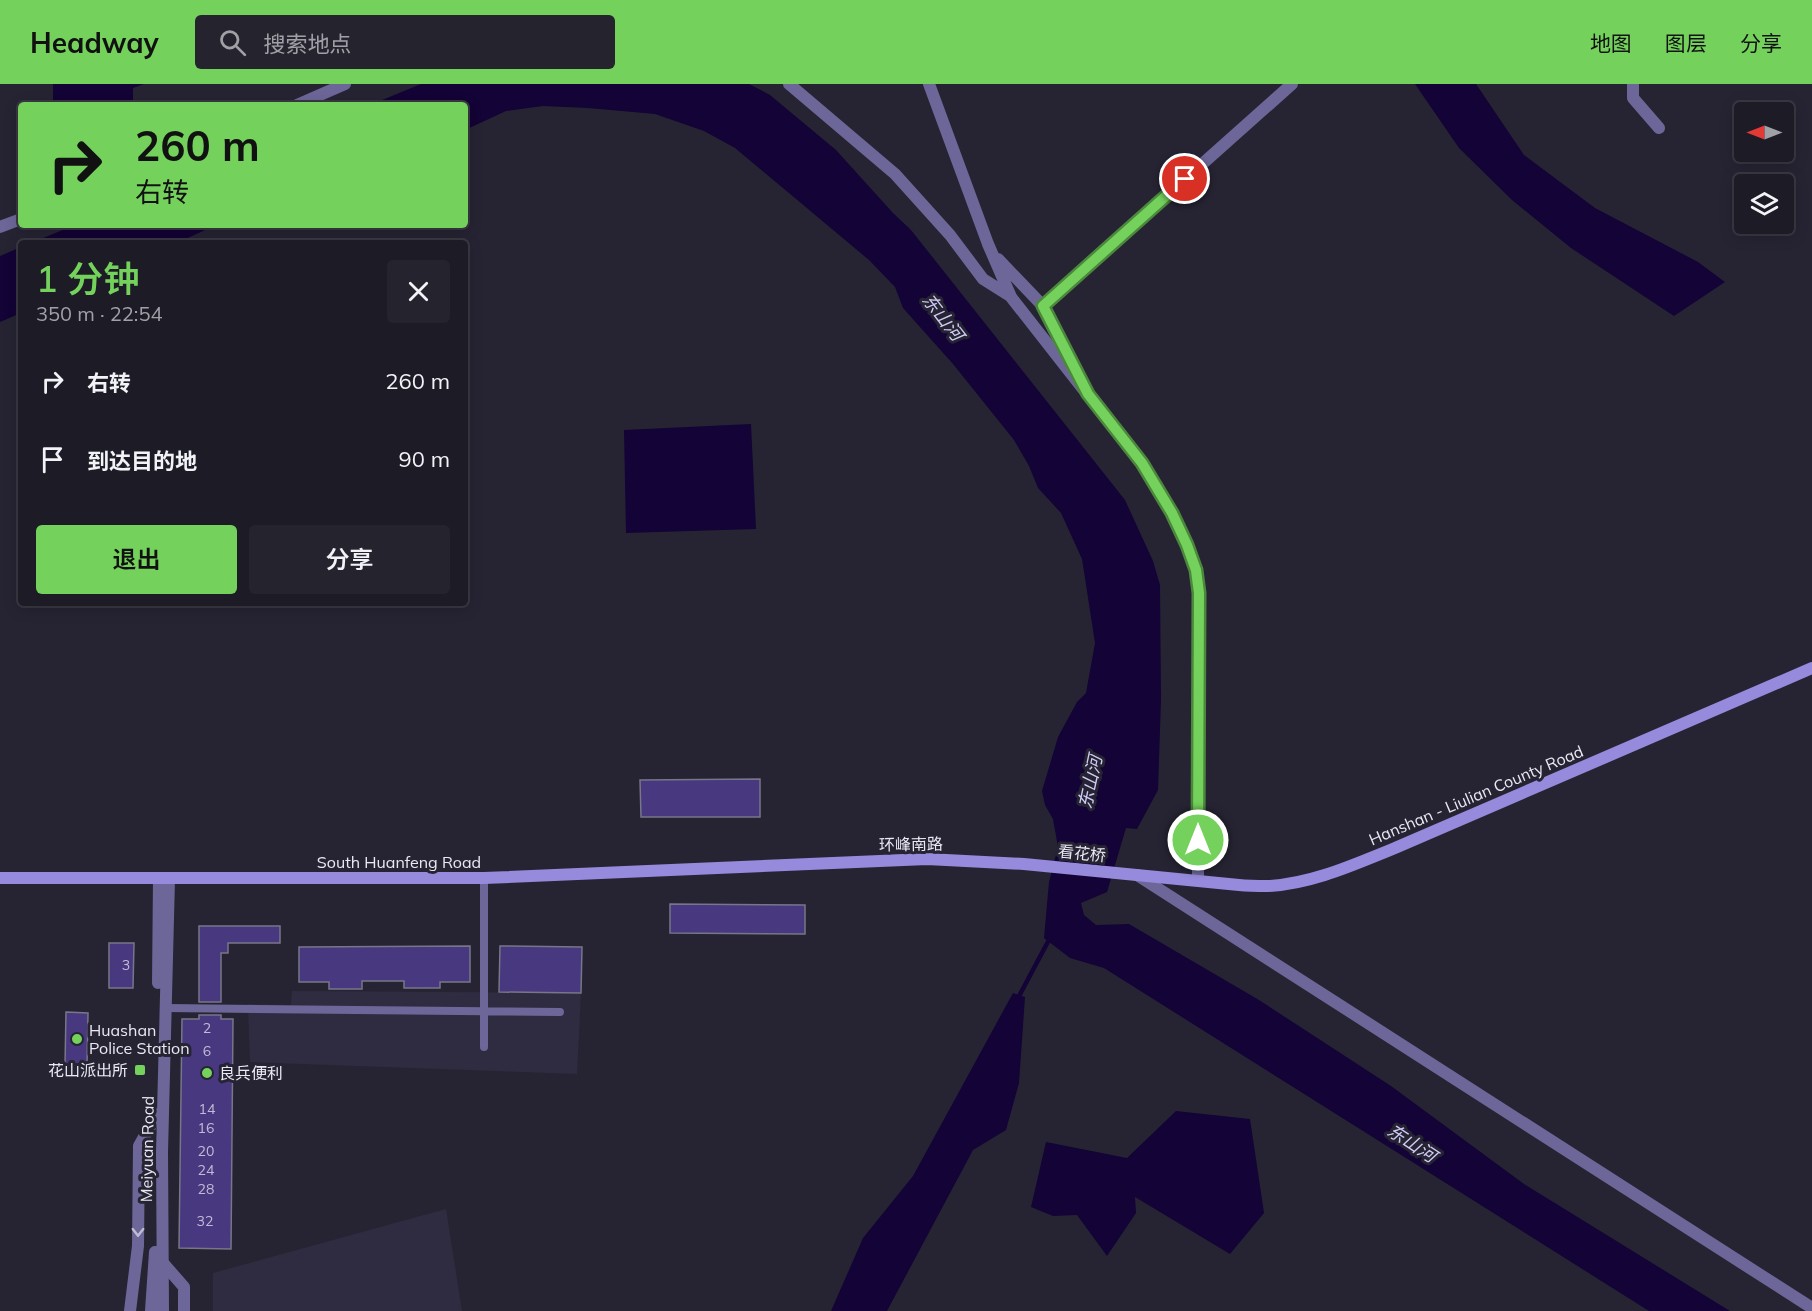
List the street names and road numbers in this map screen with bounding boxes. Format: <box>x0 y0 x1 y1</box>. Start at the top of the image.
street label: Hanshan - Liulian County Road <box>1366 741 1586 849</box>
street label: 环峰南路 <box>879 833 943 855</box>
street label: 看花桥 <box>1057 841 1107 865</box>
street label: South Huanfeng Road <box>317 852 481 872</box>
street label: Meiyuan Road <box>136 1096 158 1202</box>

